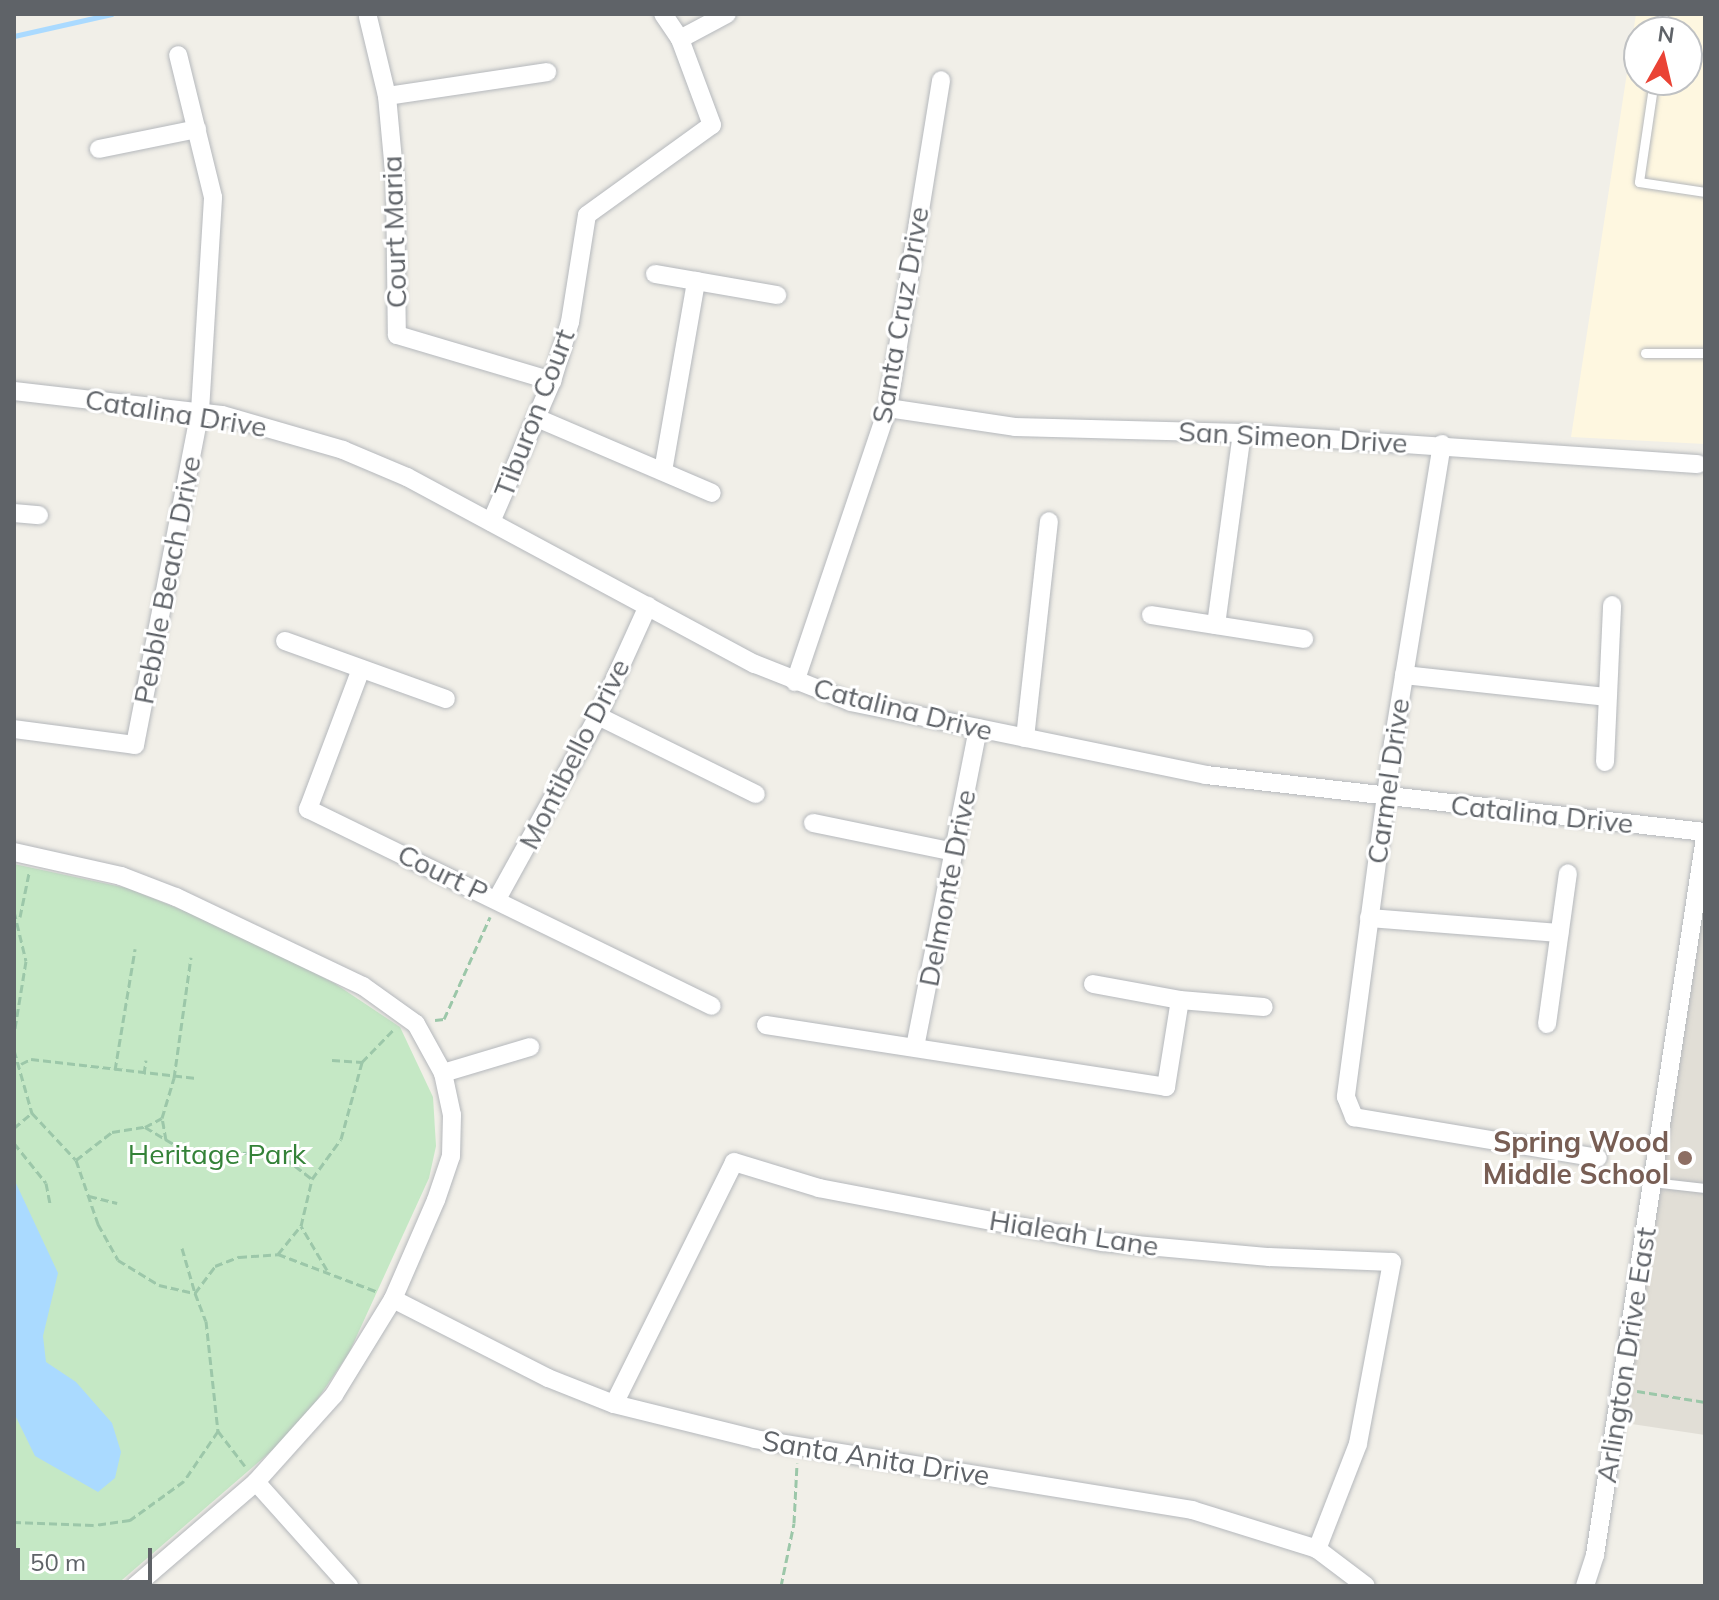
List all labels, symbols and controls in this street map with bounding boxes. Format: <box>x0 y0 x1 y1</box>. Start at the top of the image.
north arrow <box>1623 16 1703 96</box>
text: N <box>1656 19 1676 49</box>
street label: Court Maria <box>375 155 413 309</box>
street label: Santa Cruz Drive <box>864 204 936 426</box>
street label: Tiburon Court <box>487 324 581 502</box>
street label: Catalina Drive <box>83 382 269 444</box>
street label: San Simeon Drive <box>1178 414 1408 460</box>
street label: Pebble Beach Drive <box>126 453 208 707</box>
street label: Montibello Drive <box>512 653 636 855</box>
street label: Catalina Drive <box>810 670 996 748</box>
street label: Carmel Drive <box>1360 696 1416 866</box>
street label: Delmonte Drive <box>911 787 983 989</box>
street label: Catalina Drive <box>1449 788 1635 840</box>
street label: Court P <box>392 837 494 909</box>
place label: Spring Wood Middle School <box>1483 1125 1669 1191</box>
park label: Heritage Park <box>128 1137 306 1171</box>
marker: Spring Wood Middle School <box>1676 1149 1694 1167</box>
street label: Hialeah Lane <box>987 1203 1161 1263</box>
street label: Arlington Drive East <box>1589 1225 1663 1485</box>
street label: Santa Anita Drive <box>760 1423 992 1493</box>
scale bar <box>20 1532 156 1582</box>
text: 50 m <box>30 1547 86 1577</box>

